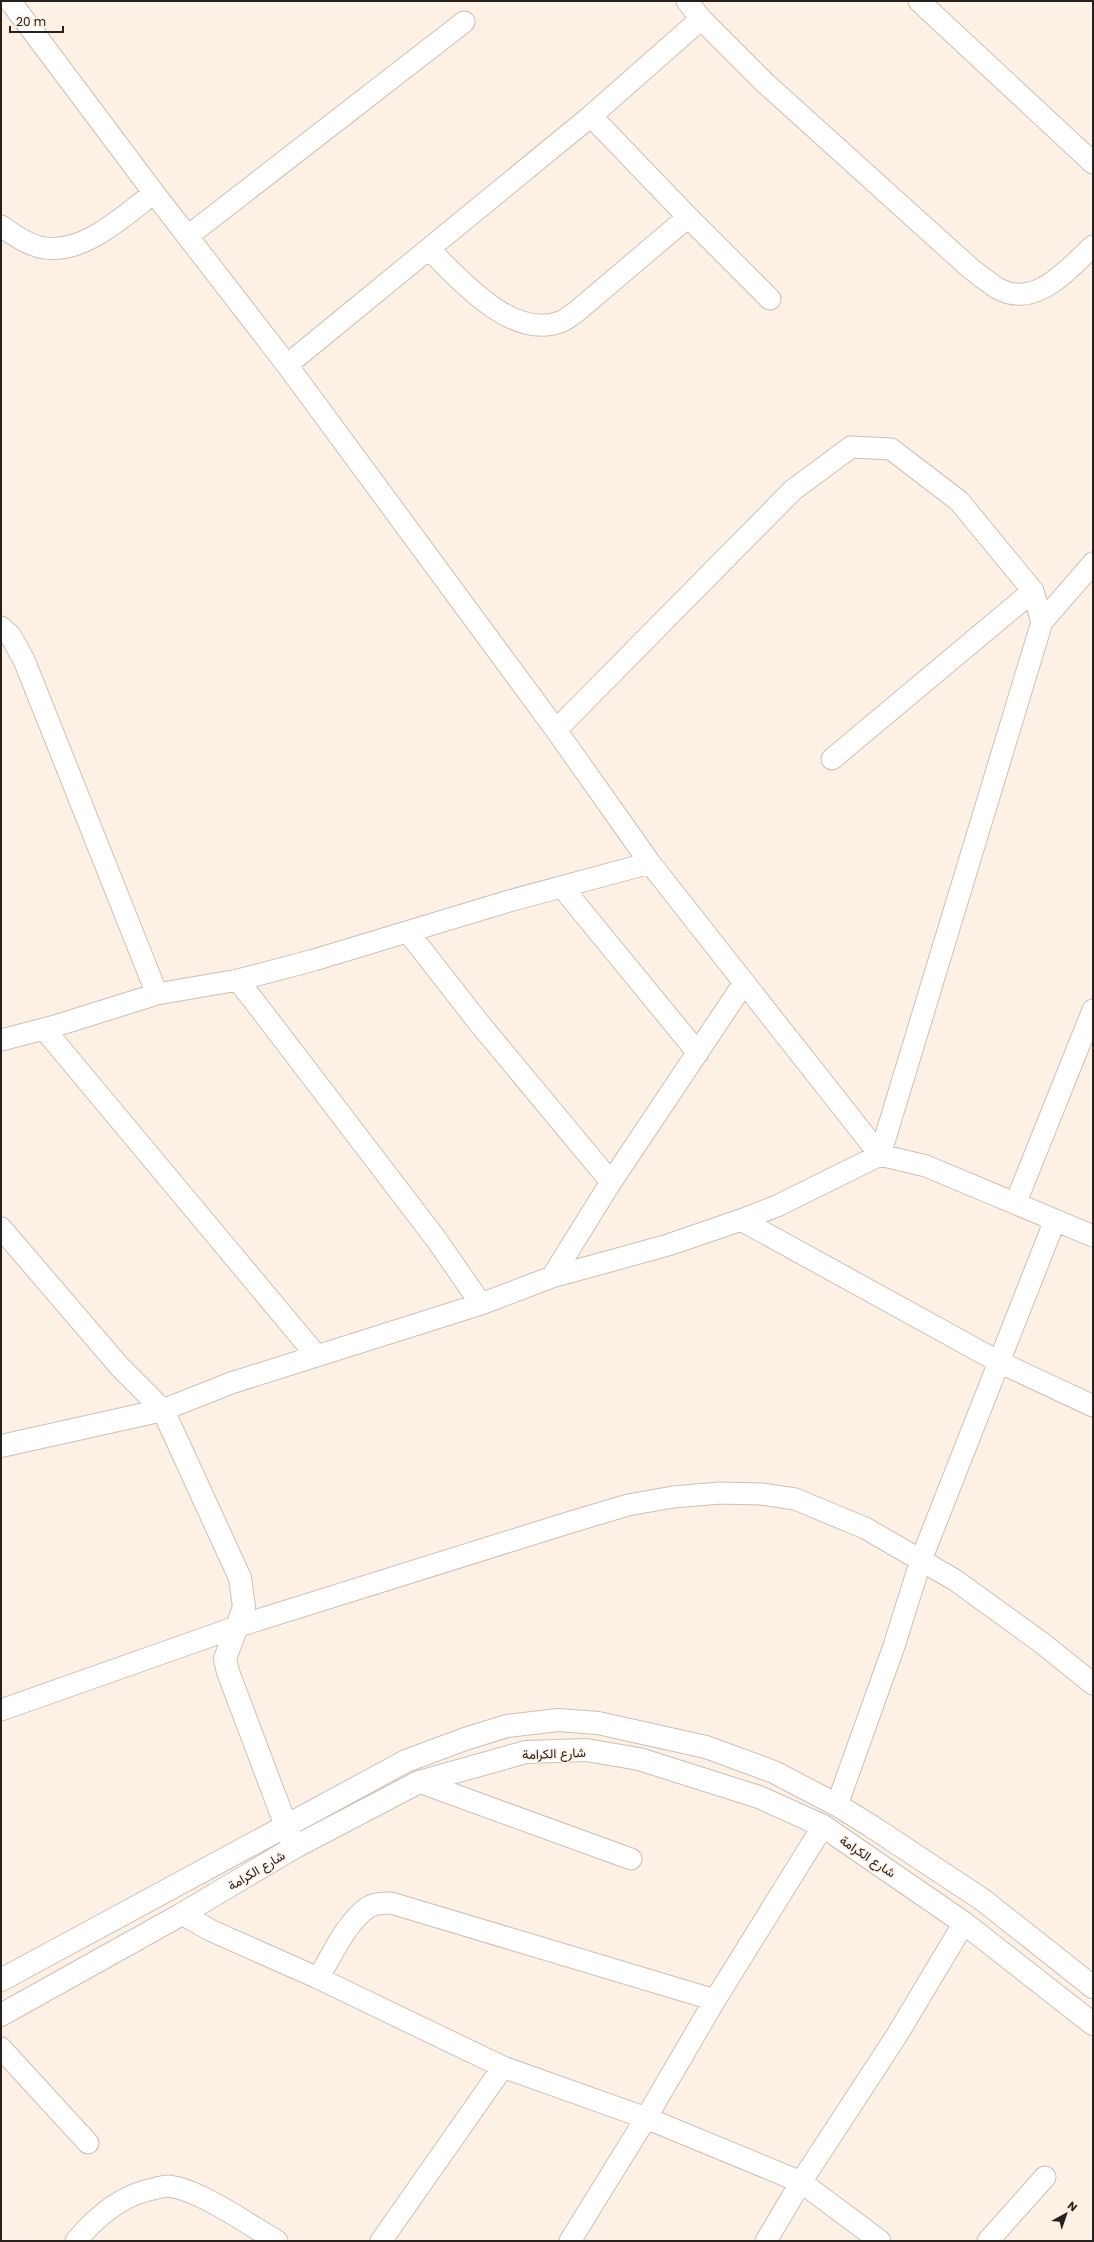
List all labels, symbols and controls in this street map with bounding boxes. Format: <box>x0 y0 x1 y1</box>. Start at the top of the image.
scale bar <box>10 8 63 34</box>
text: 20 m <box>16 13 46 30</box>
street label: شارع الكرامة <box>522 1743 586 1764</box>
street label: شارع الكرامة <box>836 1831 899 1882</box>
street label: شارع الكرامة <box>224 1846 289 1895</box>
north arrow <box>1046 2194 1086 2234</box>
text: N <box>1064 2198 1081 2215</box>

